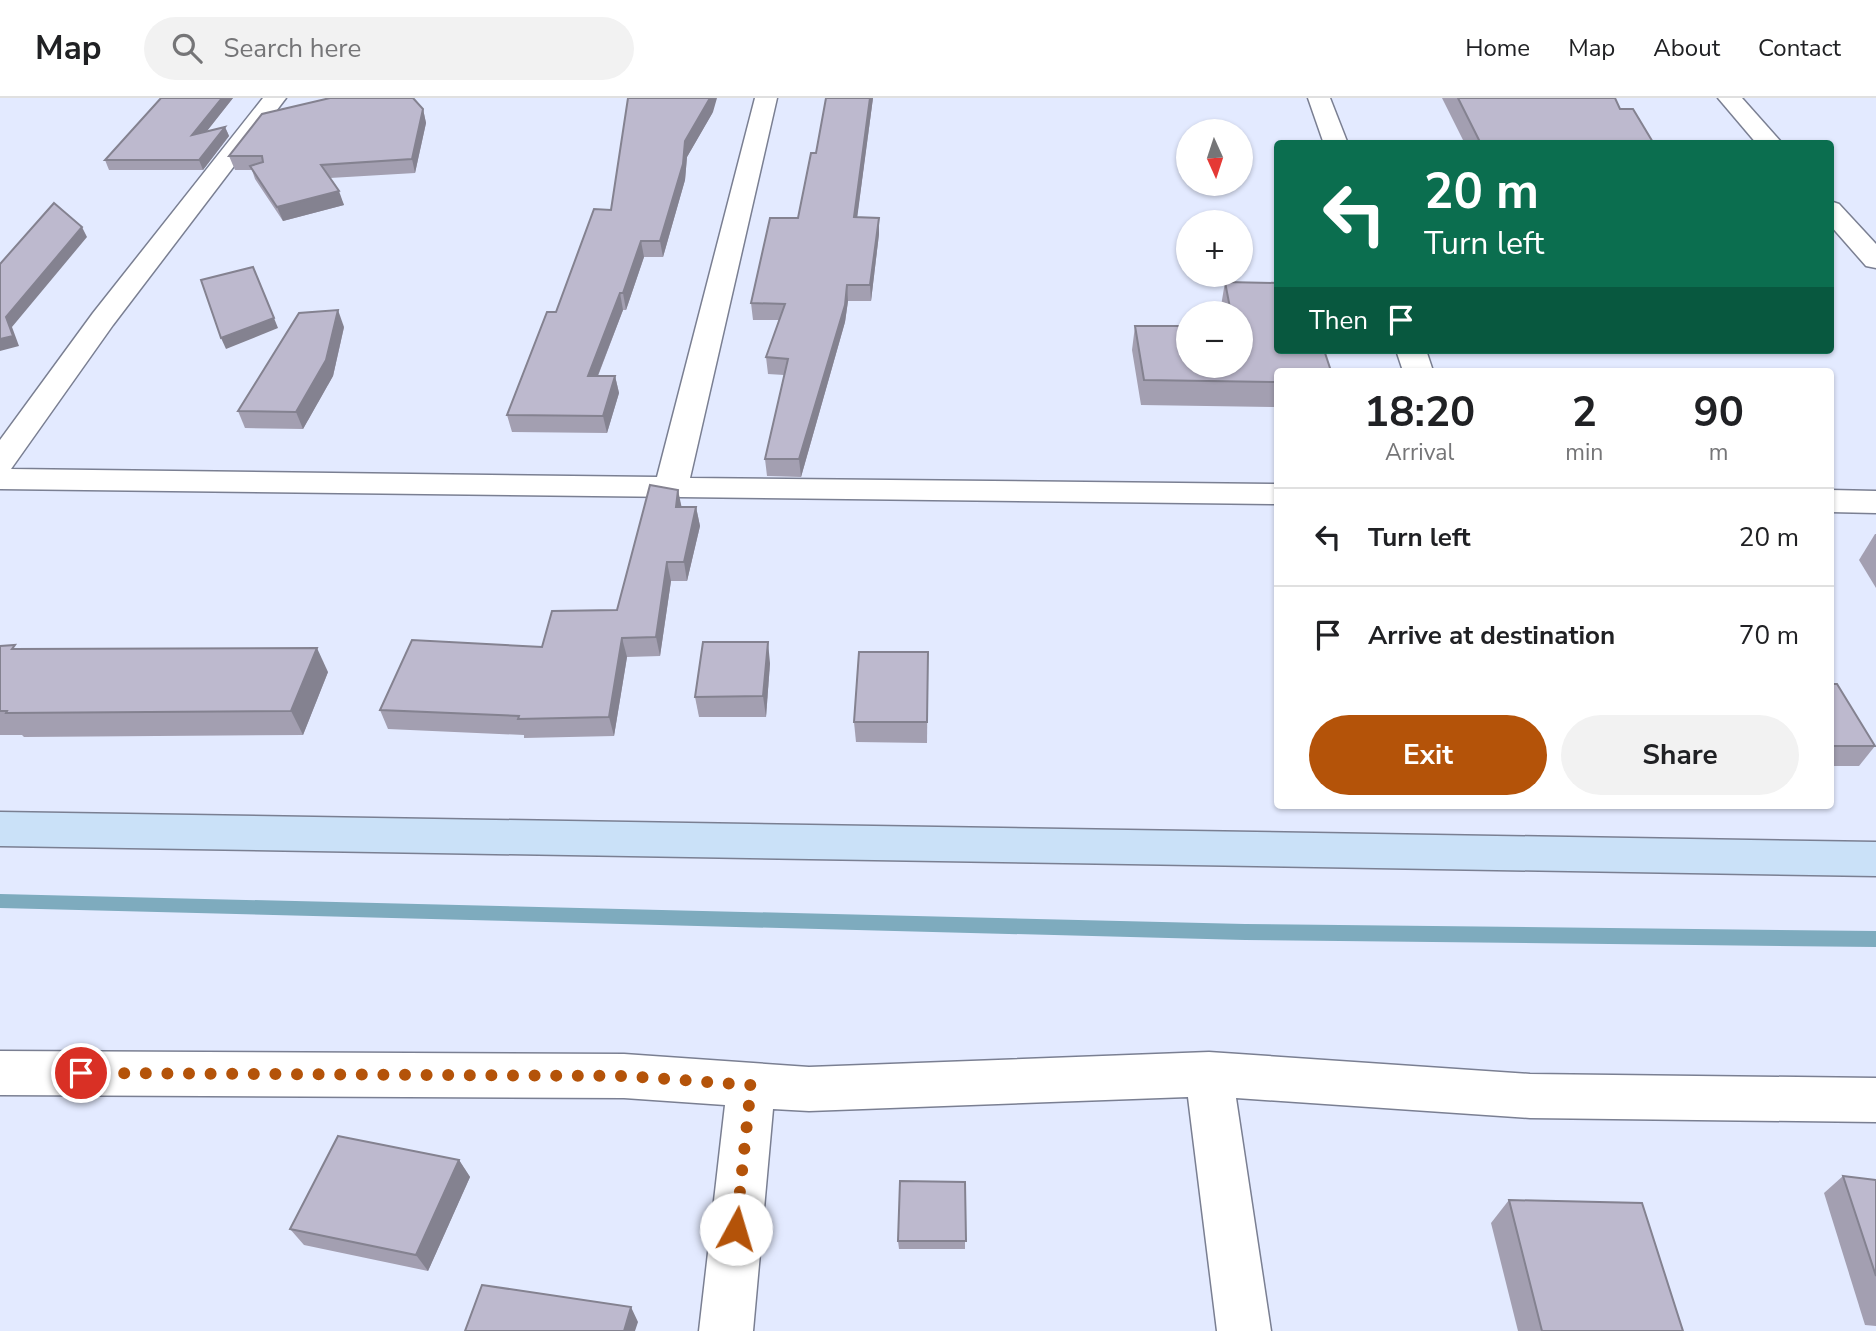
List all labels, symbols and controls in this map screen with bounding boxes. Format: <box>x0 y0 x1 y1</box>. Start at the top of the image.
search box <box>144 17 634 80</box>
text: Map <box>35 26 102 71</box>
icon: search <box>168 29 206 67</box>
text: Search here <box>224 31 361 66</box>
text: Home <box>1465 32 1530 64</box>
text: Map <box>1568 32 1615 64</box>
text: About <box>1653 32 1720 64</box>
text: Contact <box>1758 32 1841 64</box>
north arrow <box>1176 119 1253 196</box>
map controls <box>1176 119 1253 378</box>
text: 20 m <box>1424 158 1539 225</box>
icon: left <box>1309 168 1400 259</box>
button: + <box>1176 210 1253 287</box>
text: Turn left <box>1424 222 1544 265</box>
button: − <box>1176 301 1253 378</box>
icon: arrive <box>1382 301 1420 339</box>
text: Then <box>1309 303 1368 338</box>
text: 18:20 <box>1364 384 1475 441</box>
text: 2 <box>1572 384 1597 441</box>
text: 90 <box>1694 384 1744 441</box>
text: Arrival <box>1385 437 1454 468</box>
text: min <box>1565 437 1603 468</box>
text: m <box>1709 437 1729 468</box>
icon: left <box>1309 518 1347 556</box>
text: Turn left <box>1368 520 1471 555</box>
text: 20 m <box>1739 520 1799 555</box>
icon: arrive <box>1309 616 1347 654</box>
text: Arrive at destination <box>1368 618 1615 653</box>
text: 70 m <box>1739 618 1799 653</box>
button: Exit <box>1309 715 1547 795</box>
button: Share <box>1561 715 1799 795</box>
pin <box>51 1043 111 1103</box>
icon: arrive <box>62 1054 100 1092</box>
position arrow <box>699 1192 773 1266</box>

